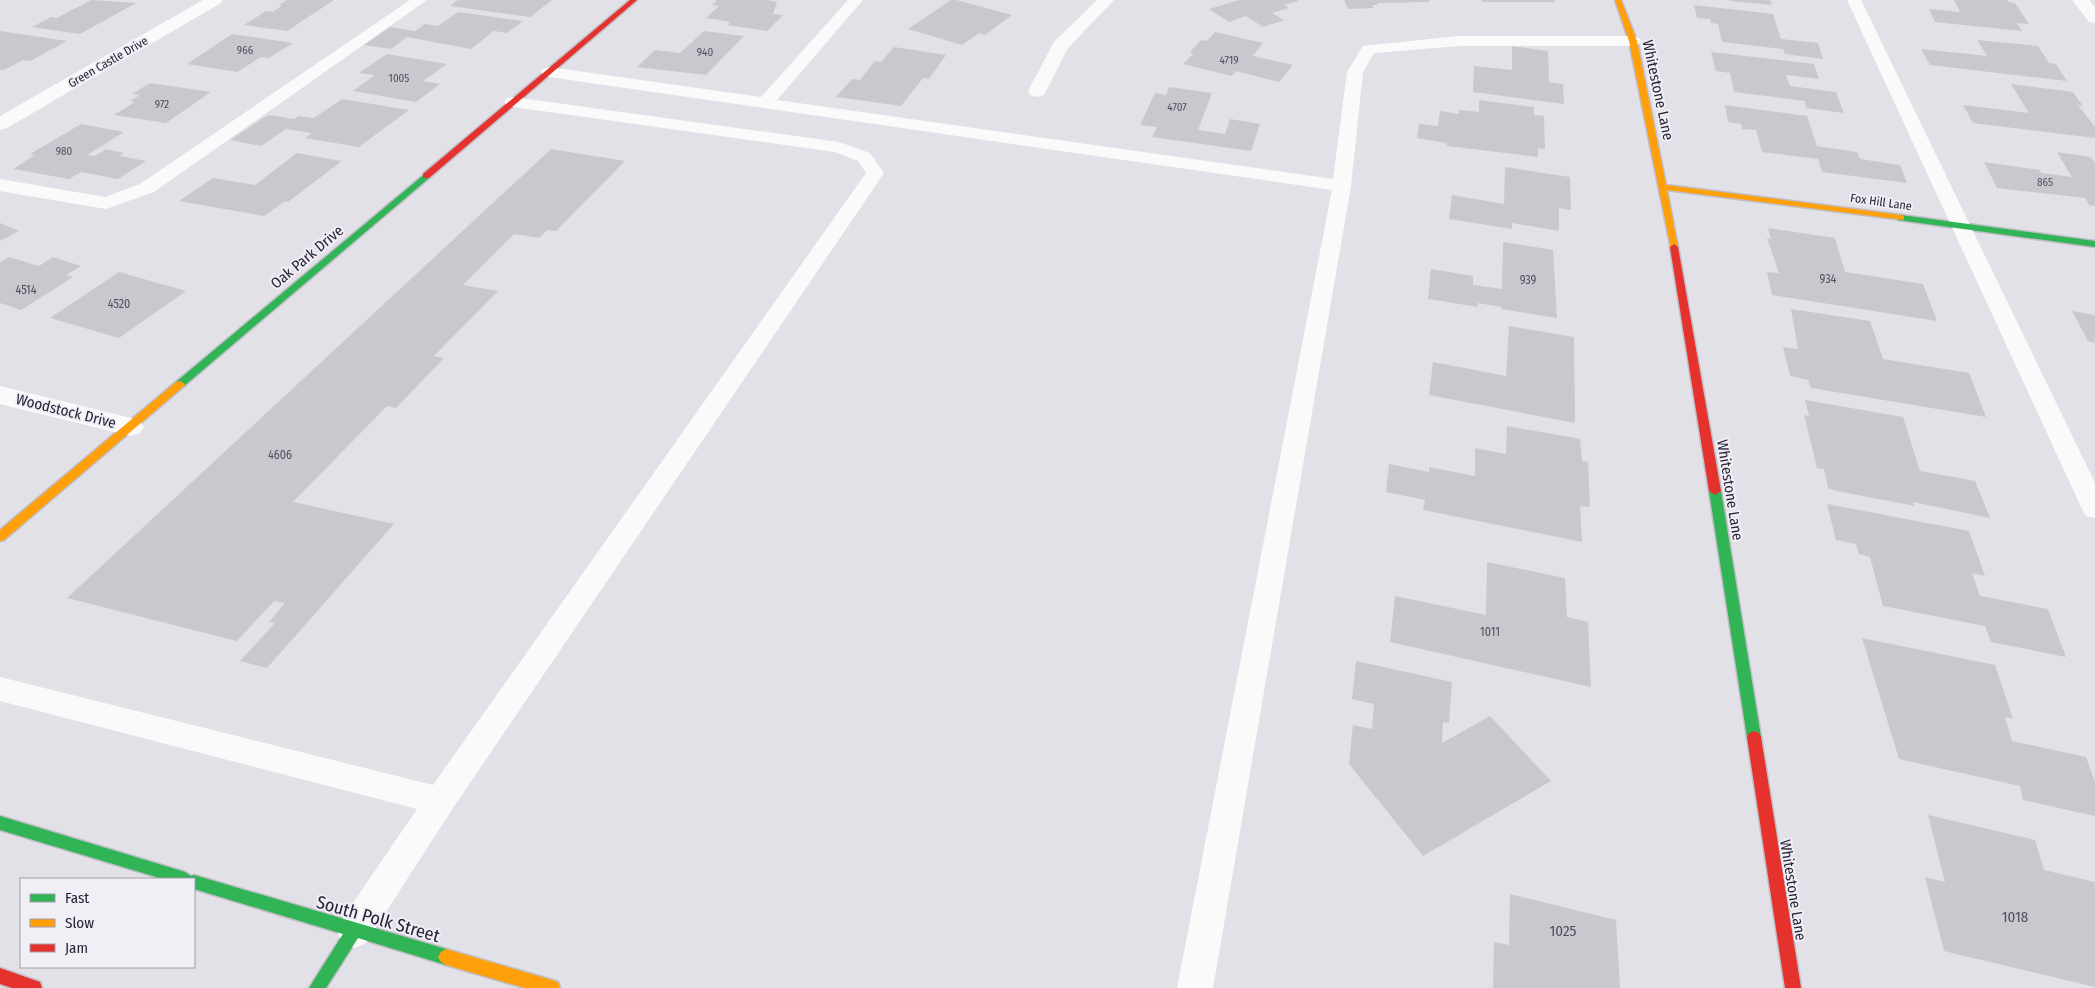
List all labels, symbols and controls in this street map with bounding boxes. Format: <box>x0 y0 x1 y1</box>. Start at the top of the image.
street label: Green Castle Drive <box>66 33 150 90</box>
street label: Whitestone Lane <box>1639 38 1677 142</box>
house number: 966 <box>237 44 254 57</box>
house number: 940 <box>697 46 713 59</box>
house number: 4719 <box>1219 54 1239 67</box>
house number: 1005 <box>389 72 409 85</box>
house number: 972 <box>155 98 169 111</box>
house number: 4707 <box>1167 101 1187 114</box>
house number: 980 <box>56 145 73 158</box>
house number: 865 <box>2037 176 2053 189</box>
street label: Fox Hill Lane <box>1849 191 1913 213</box>
street label: Oak Park Drive <box>267 221 347 293</box>
house number: 934 <box>1820 272 1837 286</box>
house number: 939 <box>1520 273 1537 287</box>
house number: 4514 <box>15 283 37 297</box>
house number: 4520 <box>108 297 130 311</box>
street label: Woodstock Drive <box>14 390 118 432</box>
street label: Whitestone Lane <box>1713 438 1747 542</box>
house number: 4606 <box>268 448 292 462</box>
house number: 1011 <box>1480 625 1500 639</box>
street label: Whitestone Lane <box>1776 838 1810 942</box>
legend <box>20 878 195 968</box>
text: Fast <box>65 889 89 907</box>
street label: South Polk Street <box>314 891 442 947</box>
house number: 1018 <box>2002 908 2028 926</box>
text: Slow <box>65 914 94 932</box>
house number: 1025 <box>1549 922 1577 940</box>
text: Jam <box>65 939 88 957</box>

